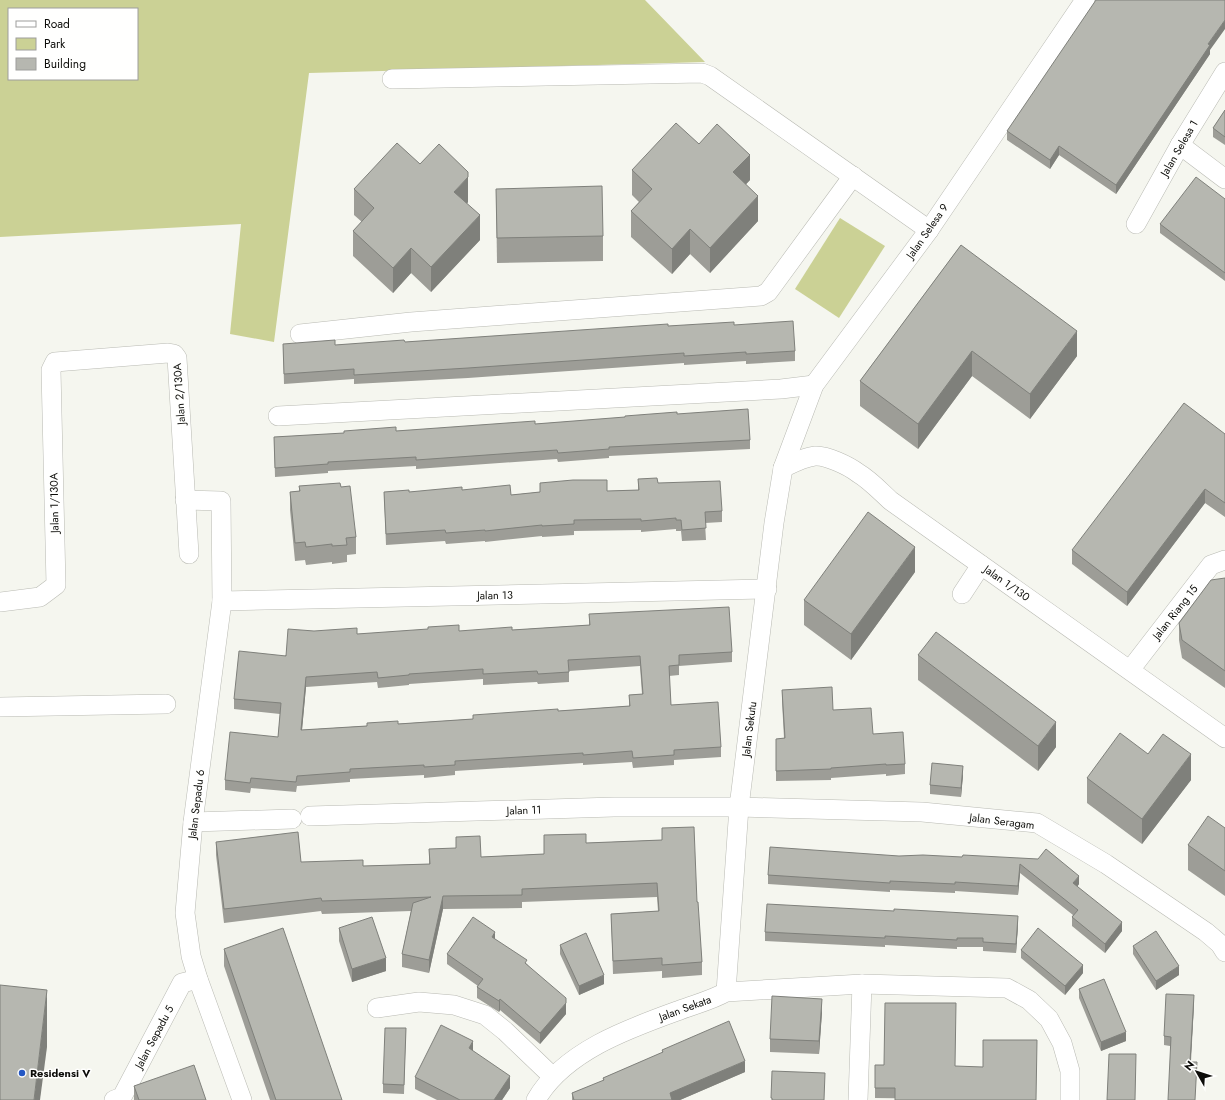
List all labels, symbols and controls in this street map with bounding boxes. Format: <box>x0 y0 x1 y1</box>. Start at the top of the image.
legend <box>8 8 138 80</box>
text: Road <box>44 15 70 33</box>
text: Park <box>44 35 66 53</box>
text: Building <box>44 55 86 73</box>
street label: Jalan Selesa 1 <box>1155 117 1202 181</box>
street label: Jalan Selesa 9 <box>901 200 952 263</box>
street label: Jalan 2/130A <box>169 362 189 427</box>
street label: Jalan 1/130A <box>45 472 63 535</box>
street label: Jalan 1/130 <box>979 560 1034 605</box>
street label: Jalan Riang 15 <box>1147 581 1202 644</box>
street label: Jalan 13 <box>475 587 513 603</box>
street label: Jalan Sekutu <box>737 701 760 759</box>
street label: Jalan Sepadu 6 <box>184 768 208 842</box>
street label: Jalan 11 <box>504 801 542 819</box>
street label: Jalan Seragam <box>966 809 1036 833</box>
street label: Jalan Sekata <box>655 991 713 1026</box>
street label: Jalan Sepadu 5 <box>130 1002 177 1073</box>
north arrow <box>1177 1052 1217 1092</box>
text: N <box>1180 1057 1198 1074</box>
place label: Residensi V <box>30 1065 91 1081</box>
marker: Residensi V <box>17 1068 27 1078</box>

